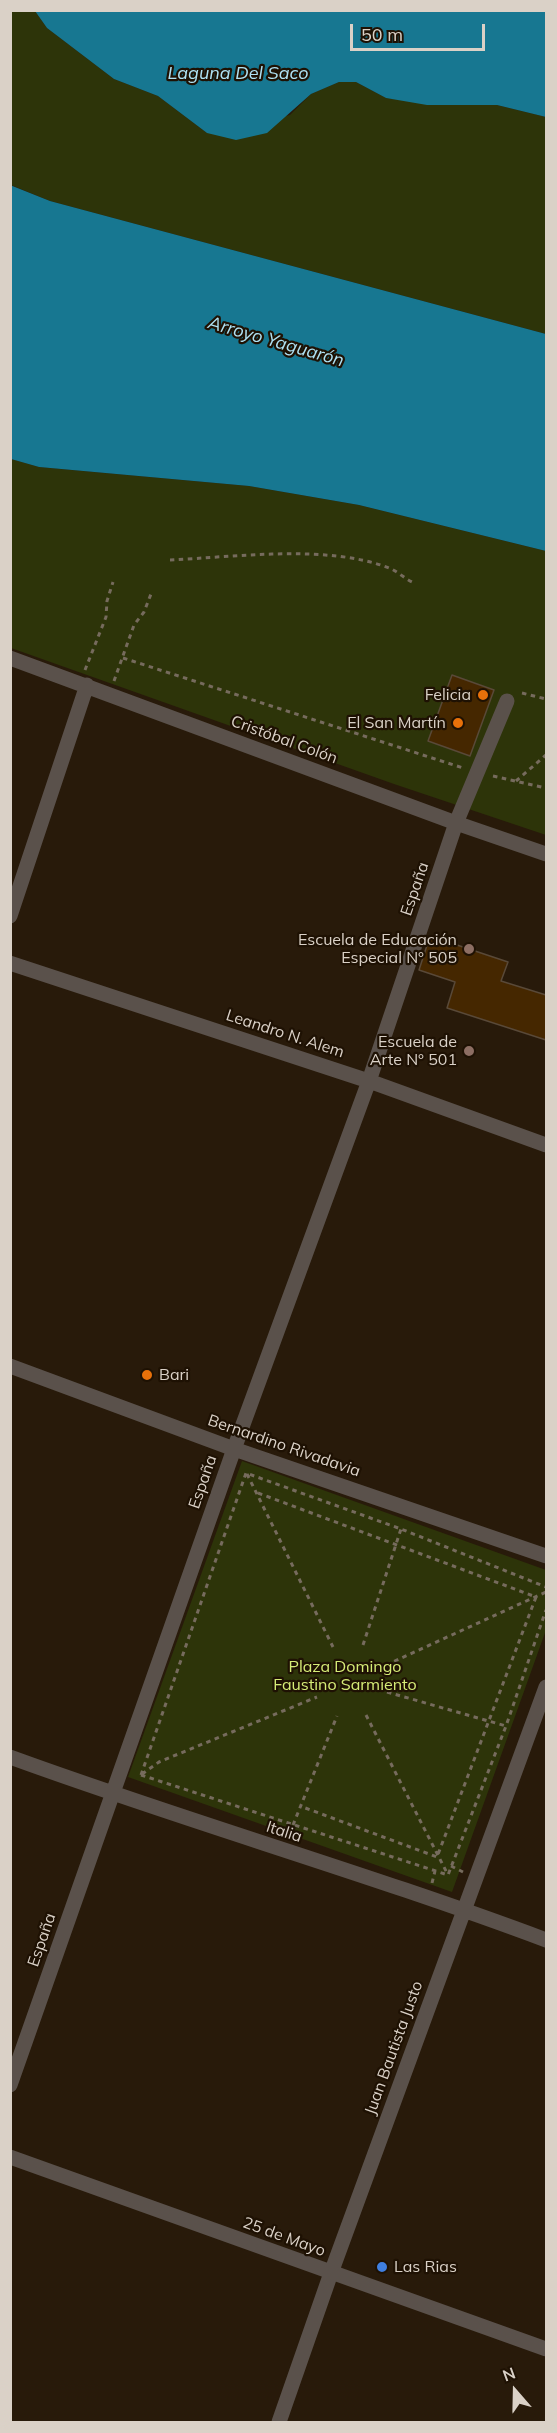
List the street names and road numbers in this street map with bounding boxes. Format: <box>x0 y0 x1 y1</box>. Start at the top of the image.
street label: Cristóbal Colón <box>228 712 340 768</box>
street label: España <box>397 860 433 918</box>
street label: Leandro N. Alem <box>224 1006 346 1062</box>
street label: Bernardino Rivadavia <box>205 1411 363 1481</box>
street label: España <box>185 1453 221 1511</box>
street label: Italia <box>264 1817 304 1847</box>
street label: España <box>24 1911 60 1969</box>
street label: Juan Bautista Justo <box>361 1978 427 2118</box>
street label: 25 de Mayo <box>240 2213 328 2261</box>

